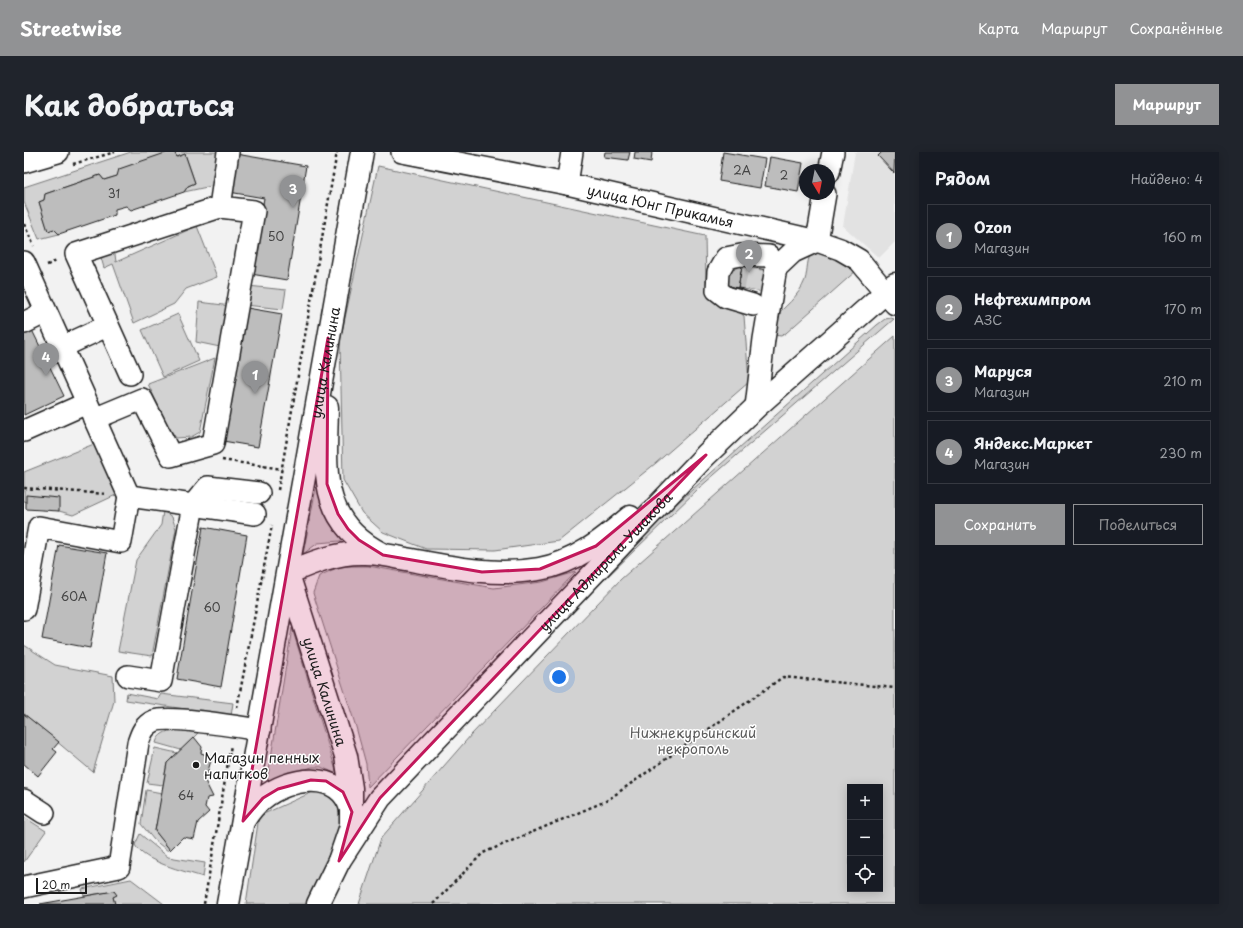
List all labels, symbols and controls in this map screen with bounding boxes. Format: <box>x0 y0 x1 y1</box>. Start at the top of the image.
text: Streetwise <box>20 14 122 42</box>
text: Карта <box>978 18 1019 39</box>
text: Маршрут <box>1041 18 1107 39</box>
text: Сохранённые <box>1129 18 1223 39</box>
text: Как добраться <box>24 83 235 126</box>
button: Маршрут <box>1115 84 1219 125</box>
house number: 2А <box>733 161 751 179</box>
north arrow <box>799 164 835 200</box>
text: Рядом <box>935 165 990 191</box>
house number: 2 <box>780 166 788 184</box>
text: Найдено: 4 <box>1131 169 1203 188</box>
pin: 3 <box>280 175 306 208</box>
street label: улица Юнг Прикамья <box>585 178 736 232</box>
house number: 31 <box>108 184 120 202</box>
text: Ozon <box>974 215 1012 238</box>
house number: 50 <box>268 227 284 245</box>
text: 1 <box>946 227 952 246</box>
text: 160 m <box>1163 227 1202 246</box>
text: Магазин <box>974 238 1030 257</box>
pin: 2 <box>736 240 762 273</box>
text: Нефтехимпром <box>974 287 1091 310</box>
text: 2 <box>944 299 954 318</box>
text: 170 m <box>1164 299 1202 318</box>
street label: улица Калинина <box>304 305 345 420</box>
text: АЗС <box>974 310 1002 329</box>
pin: 4 <box>33 343 59 376</box>
text: Маруся <box>974 359 1032 382</box>
pin: 1 <box>242 361 268 394</box>
text: 3 <box>945 371 953 390</box>
text: 210 m <box>1163 371 1202 390</box>
text: Магазин <box>974 382 1030 401</box>
text: Яндекс.Маркет <box>974 431 1092 454</box>
text: 4 <box>945 443 953 462</box>
text: 230 m <box>1160 443 1202 462</box>
text: Магазин <box>974 454 1030 473</box>
street label: улица Адмирала Ушакова <box>534 486 677 636</box>
button: Сохранить <box>935 504 1065 545</box>
button: Поделиться <box>1073 504 1203 545</box>
house number: 60А <box>61 587 87 605</box>
house number: 60 <box>203 598 221 616</box>
street label: улица Калинина <box>298 634 353 749</box>
your location <box>549 667 569 687</box>
park label: Нижнекурьинский некрополь <box>630 722 756 759</box>
place label: Магазин пенных напитков <box>204 747 319 784</box>
marker: Магазин пенных напитков <box>191 760 201 770</box>
map controls <box>847 784 883 892</box>
button: + <box>847 784 883 820</box>
house number: 64 <box>178 786 194 804</box>
button: − <box>847 820 883 856</box>
button: locate <box>847 856 883 892</box>
scale bar <box>36 876 87 895</box>
text: 20 m <box>42 876 70 893</box>

